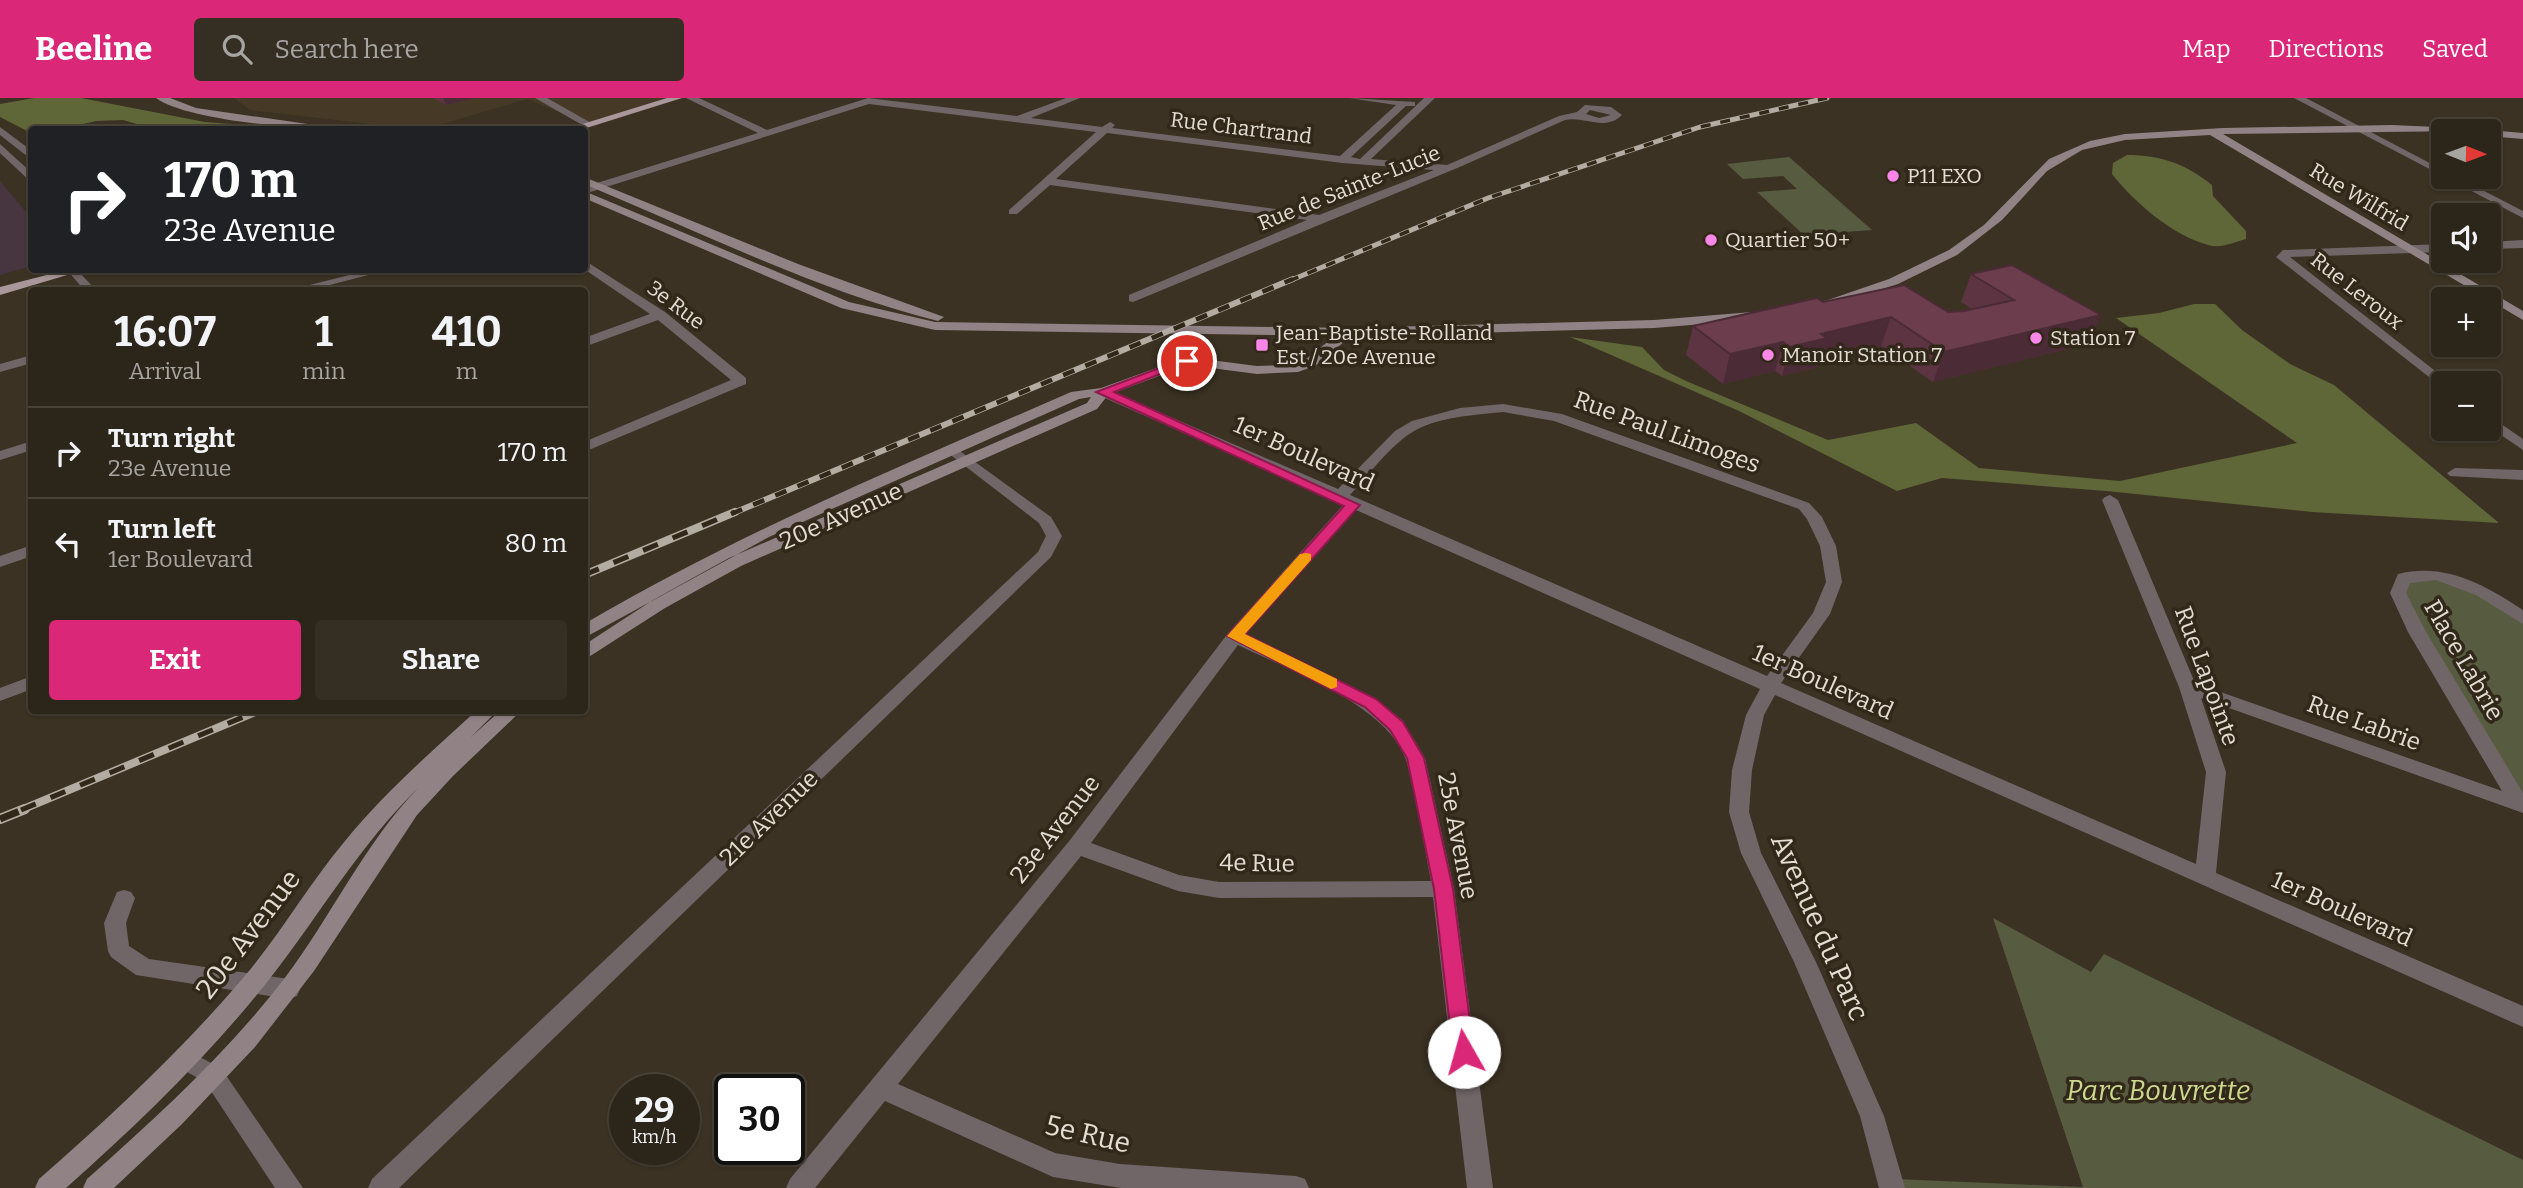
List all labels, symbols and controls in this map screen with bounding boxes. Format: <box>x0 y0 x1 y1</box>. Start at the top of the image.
search box <box>194 18 684 81</box>
text: Beeline <box>35 29 152 69</box>
icon: search <box>218 30 256 68</box>
text: Search here <box>274 34 419 65</box>
text: Map <box>2182 35 2231 63</box>
text: Directions <box>2269 35 2384 63</box>
text: Saved <box>2422 35 2488 63</box>
street label: Rue Chartrand <box>1169 106 1313 150</box>
north arrow <box>2431 119 2501 189</box>
map controls <box>2431 119 2501 441</box>
street label: Rue de Sainte-Lucie <box>1254 140 1444 236</box>
text: 170 m <box>164 151 297 210</box>
icon: right <box>49 154 140 245</box>
street label: Rue Wilfrid <box>2305 157 2413 237</box>
place label: P11 EXO <box>1907 163 1982 189</box>
marker: P11 EXO <box>1885 168 1901 184</box>
button: sound <box>2431 203 2501 273</box>
text: 23e Avenue <box>164 211 336 249</box>
place label: Quartier 50+ <box>1725 227 1850 253</box>
marker: Quartier 50+ <box>1703 232 1719 248</box>
street label: Rue Leroux <box>2306 247 2409 335</box>
street label: 3e Rue <box>642 275 710 335</box>
button: + <box>2431 287 2501 357</box>
text: 16:07 <box>114 307 216 357</box>
text: 1 <box>315 307 333 357</box>
text: 410 <box>432 307 502 357</box>
place label: Jean-Baptiste-Rolland Est / 20e Avenue <box>1275 320 1492 370</box>
place label: Station 7 <box>2050 325 2136 351</box>
marker: Station 7 <box>2028 330 2044 346</box>
pin <box>1157 331 1217 391</box>
marker: Jean-Baptiste-Rolland Est / 20e Avenue <box>1254 337 1270 353</box>
icon: arrive <box>1168 342 1206 380</box>
place label: Manoir Station 7 <box>1782 342 1943 368</box>
marker: Manoir Station 7 <box>1760 347 1776 363</box>
text: Arrival <box>129 357 202 385</box>
text: min <box>302 357 345 385</box>
text: m <box>456 357 478 385</box>
button: − <box>2431 371 2501 441</box>
street label: Rue Paul Limoges <box>1570 385 1764 479</box>
street label: 1er Boulevard <box>1229 410 1379 498</box>
text: Turn right <box>108 423 235 454</box>
icon: right <box>49 434 87 472</box>
text: 170 m <box>497 437 567 468</box>
text: 23e Avenue <box>108 454 231 482</box>
street label: 20e Avenue <box>776 477 906 555</box>
text: Turn left <box>108 514 216 545</box>
icon: left <box>49 525 87 563</box>
text: 80 m <box>505 528 567 559</box>
text: 1er Boulevard <box>108 545 253 573</box>
street label: Place Labrie <box>2418 595 2510 725</box>
street label: Rue Lapointe <box>2169 603 2245 749</box>
button: Exit <box>49 620 301 700</box>
button: Share <box>315 620 567 700</box>
street label: 1er Boulevard <box>1748 638 1898 726</box>
street label: Rue Labrie <box>2303 690 2425 756</box>
street label: 21e Avenue <box>714 764 824 872</box>
street label: 23e Avenue <box>1004 770 1106 888</box>
street label: 25e Avenue <box>1432 770 1484 902</box>
street label: Avenue du Parc <box>1764 828 1876 1026</box>
street label: 4e Rue <box>1219 848 1295 878</box>
street label: 20e Avenue <box>189 863 307 1005</box>
street label: 1er Boulevard <box>2267 865 2417 953</box>
position arrow <box>1427 1015 1501 1089</box>
speed limit sign: 30 <box>714 1074 805 1165</box>
park label: Parc Bouvrette <box>2066 1074 2250 1107</box>
text: 29 <box>634 1089 675 1131</box>
street label: 5e Rue <box>1042 1108 1134 1160</box>
text: km/h <box>632 1126 677 1148</box>

